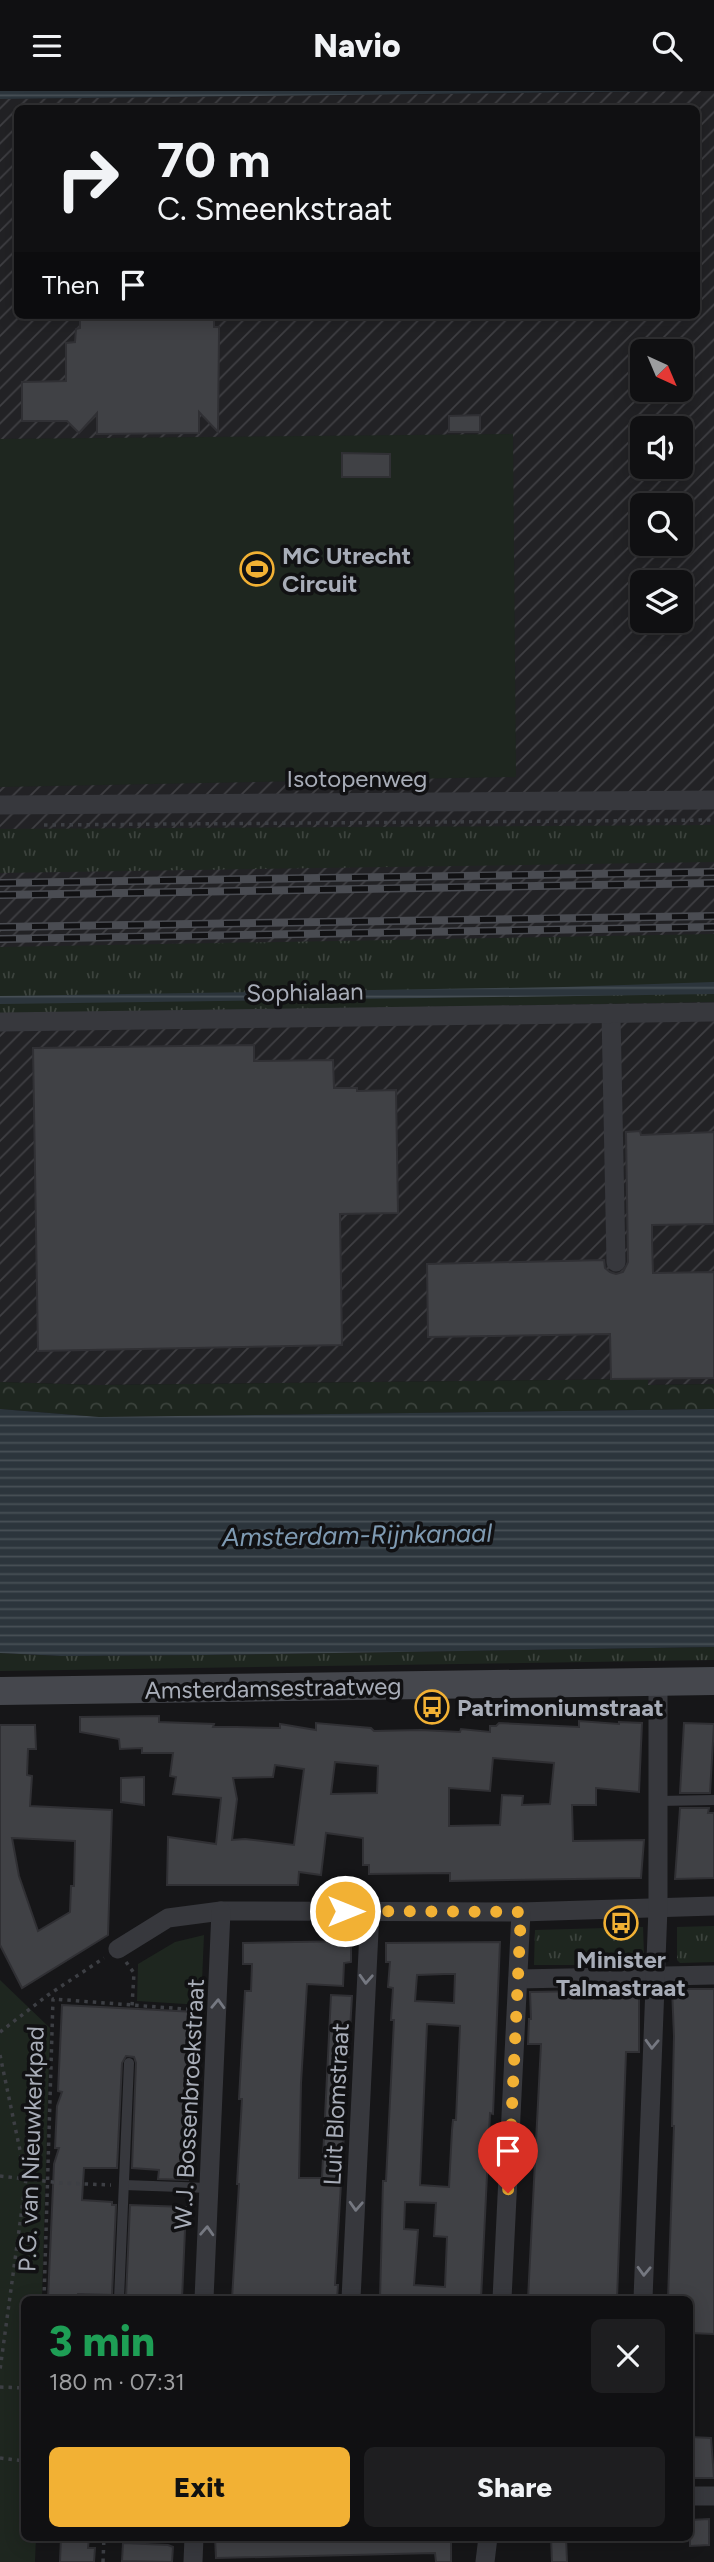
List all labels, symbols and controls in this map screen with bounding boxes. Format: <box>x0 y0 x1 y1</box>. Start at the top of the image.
icon: menu <box>28 27 66 65</box>
text: Navio <box>313 27 401 65</box>
icon: search <box>648 27 686 65</box>
text: 70 m <box>157 130 270 189</box>
icon: right <box>42 133 133 224</box>
text: C. Smeenkstraat <box>157 190 392 228</box>
icon: arrive <box>114 266 152 304</box>
text: Then <box>42 269 100 301</box>
north arrow <box>630 339 693 403</box>
map controls <box>630 339 693 633</box>
button: sound <box>630 416 693 479</box>
button: search <box>630 493 693 556</box>
place label: MC Utrecht Circuit <box>282 541 411 598</box>
sports icon: MC Utrecht Circuit <box>238 550 276 588</box>
button: layers <box>630 570 693 633</box>
street label: Isotopenweg <box>287 764 427 793</box>
street label: Sophialaan <box>246 976 364 1008</box>
water label: Amsterdam-Rijnkanaal <box>220 1517 493 1553</box>
street label: Amsterdamsestraatweg <box>144 1671 402 1705</box>
bus stop icon: Patrimoniumstraat <box>413 1688 451 1726</box>
place label: Patrimoniumstraat <box>457 1693 664 1722</box>
position arrow <box>308 1874 382 1948</box>
bus stop icon: Minister Talmastraat <box>602 1904 640 1942</box>
place label: Minister Talmastraat <box>556 1945 686 2002</box>
one-way arrow <box>359 1974 374 1985</box>
street label: W.J. Bossenbroekstraat <box>168 1978 210 2230</box>
one-way arrow <box>211 1998 226 2009</box>
street label: Luit Blomstraat <box>317 2022 355 2186</box>
street label: P.G. van Nieuwkerkpad <box>12 2026 50 2272</box>
one-way arrow <box>645 2039 660 2050</box>
pin <box>478 2121 538 2193</box>
icon: arrive <box>489 2132 527 2170</box>
one-way arrow <box>348 2201 363 2212</box>
one-way arrow <box>200 2226 215 2237</box>
one-way arrow <box>637 2266 652 2277</box>
text: 3 min <box>49 2316 155 2367</box>
button: close <box>591 2319 665 2393</box>
text: 180 m · 07:31 <box>49 2368 185 2396</box>
button: Exit <box>49 2447 350 2527</box>
button: Share <box>364 2447 665 2527</box>

